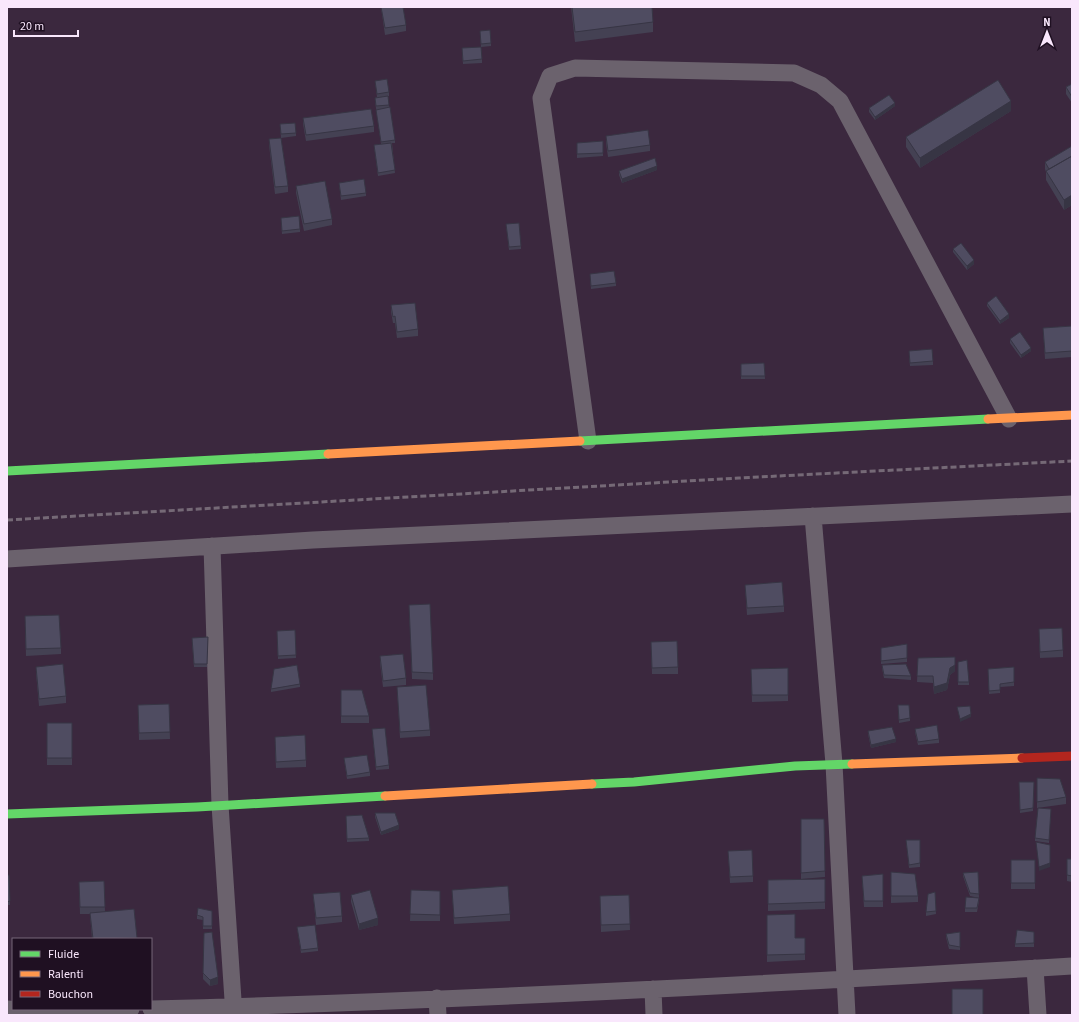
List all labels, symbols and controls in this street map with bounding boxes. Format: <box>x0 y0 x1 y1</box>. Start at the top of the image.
scale bar <box>14 12 78 38</box>
north arrow <box>1027 12 1067 52</box>
text: N <box>1043 15 1051 30</box>
text: 20 m <box>20 18 44 35</box>
legend <box>12 938 152 1010</box>
text: Fluide <box>48 946 79 963</box>
text: Ralenti <box>48 966 83 983</box>
text: Bouchon <box>48 986 93 1003</box>

